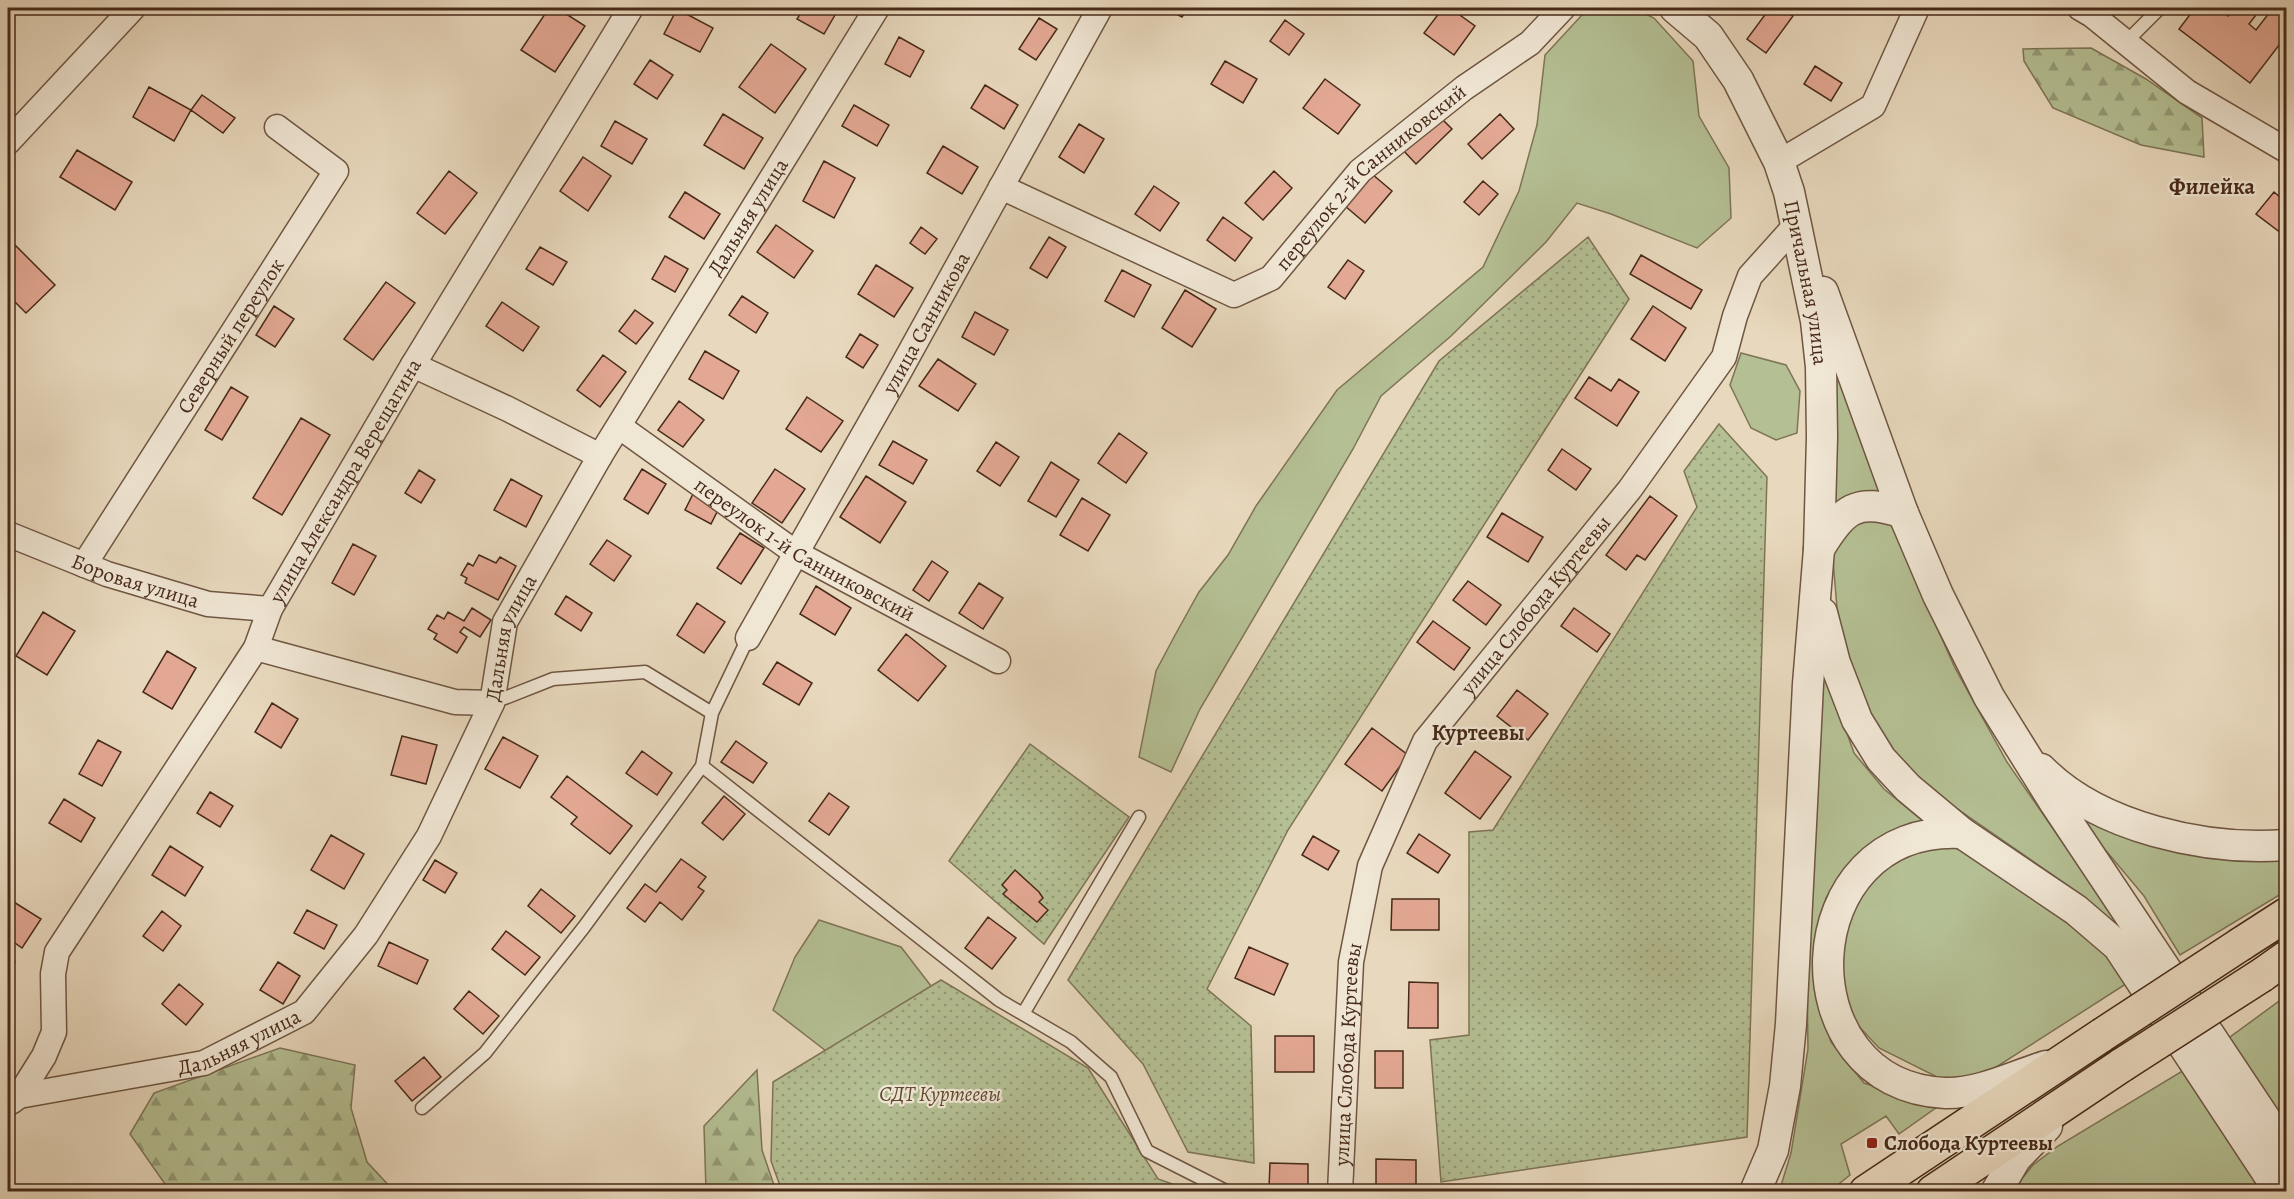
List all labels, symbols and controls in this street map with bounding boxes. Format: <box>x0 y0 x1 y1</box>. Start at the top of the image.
street label: переулок 2-й Санниковский <box>1269 78 1472 276</box>
street label: Дальняя улица <box>701 153 795 281</box>
district label: Филейка <box>2169 172 2256 202</box>
street label: Причальная улица <box>1777 197 1835 367</box>
street label: улица Санникова <box>875 247 977 400</box>
street label: Северный переулок <box>170 253 291 419</box>
street label: улица Александра Верещагина <box>262 353 428 609</box>
street label: переулок 1-й Санниковский <box>689 471 920 628</box>
street label: улица Слобода Куртеевы <box>1454 509 1617 701</box>
street label: Боровая улица <box>67 547 203 615</box>
street label: Дальняя улица <box>478 569 544 703</box>
district label: Куртеевы <box>1431 718 1525 748</box>
street label: улица Слобода Куртеевы <box>1327 940 1369 1168</box>
street label: Дальняя улица <box>175 1002 306 1081</box>
park label: СДТ Куртеевы <box>879 1080 1001 1108</box>
place label: Слобода Куртеевы <box>1884 1129 2053 1157</box>
marker: Слобода Куртеевы <box>1865 1136 1879 1150</box>

